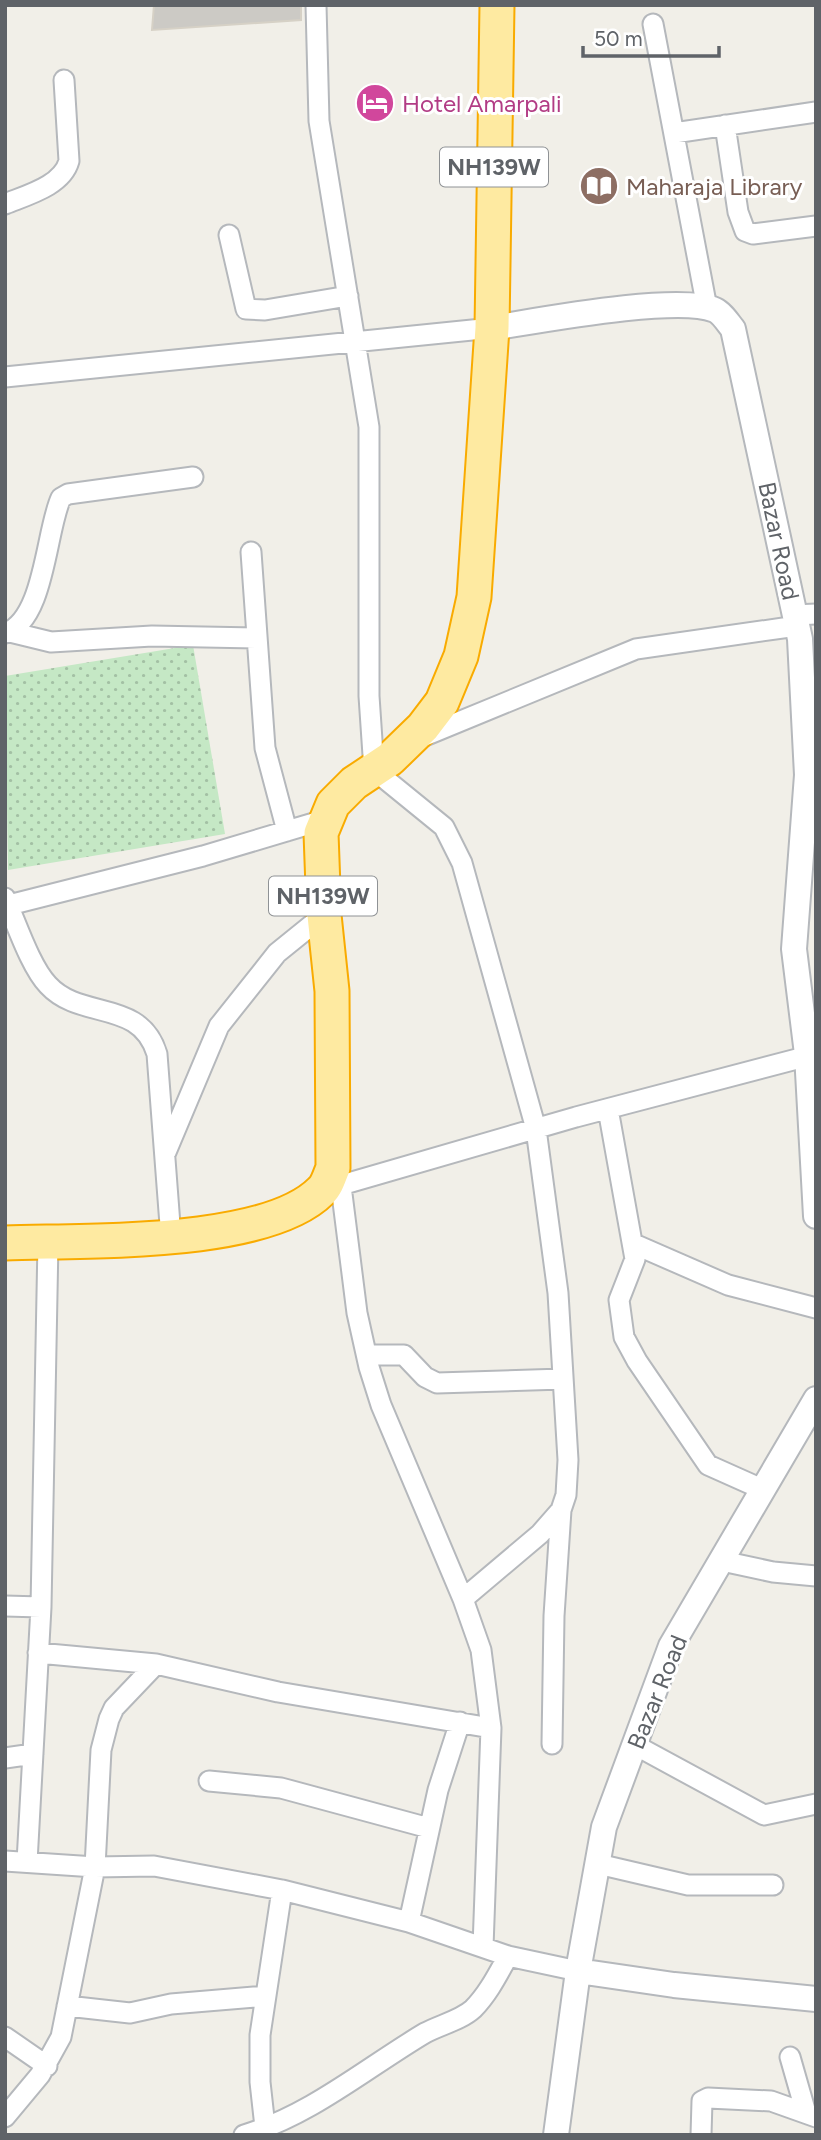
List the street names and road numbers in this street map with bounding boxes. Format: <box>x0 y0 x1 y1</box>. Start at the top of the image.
road number: NH139W <box>440 148 548 186</box>
street label: Bazar Road <box>752 479 806 603</box>
road number: NH139W <box>269 876 377 916</box>
street label: Bazar Road <box>621 1631 693 1753</box>

